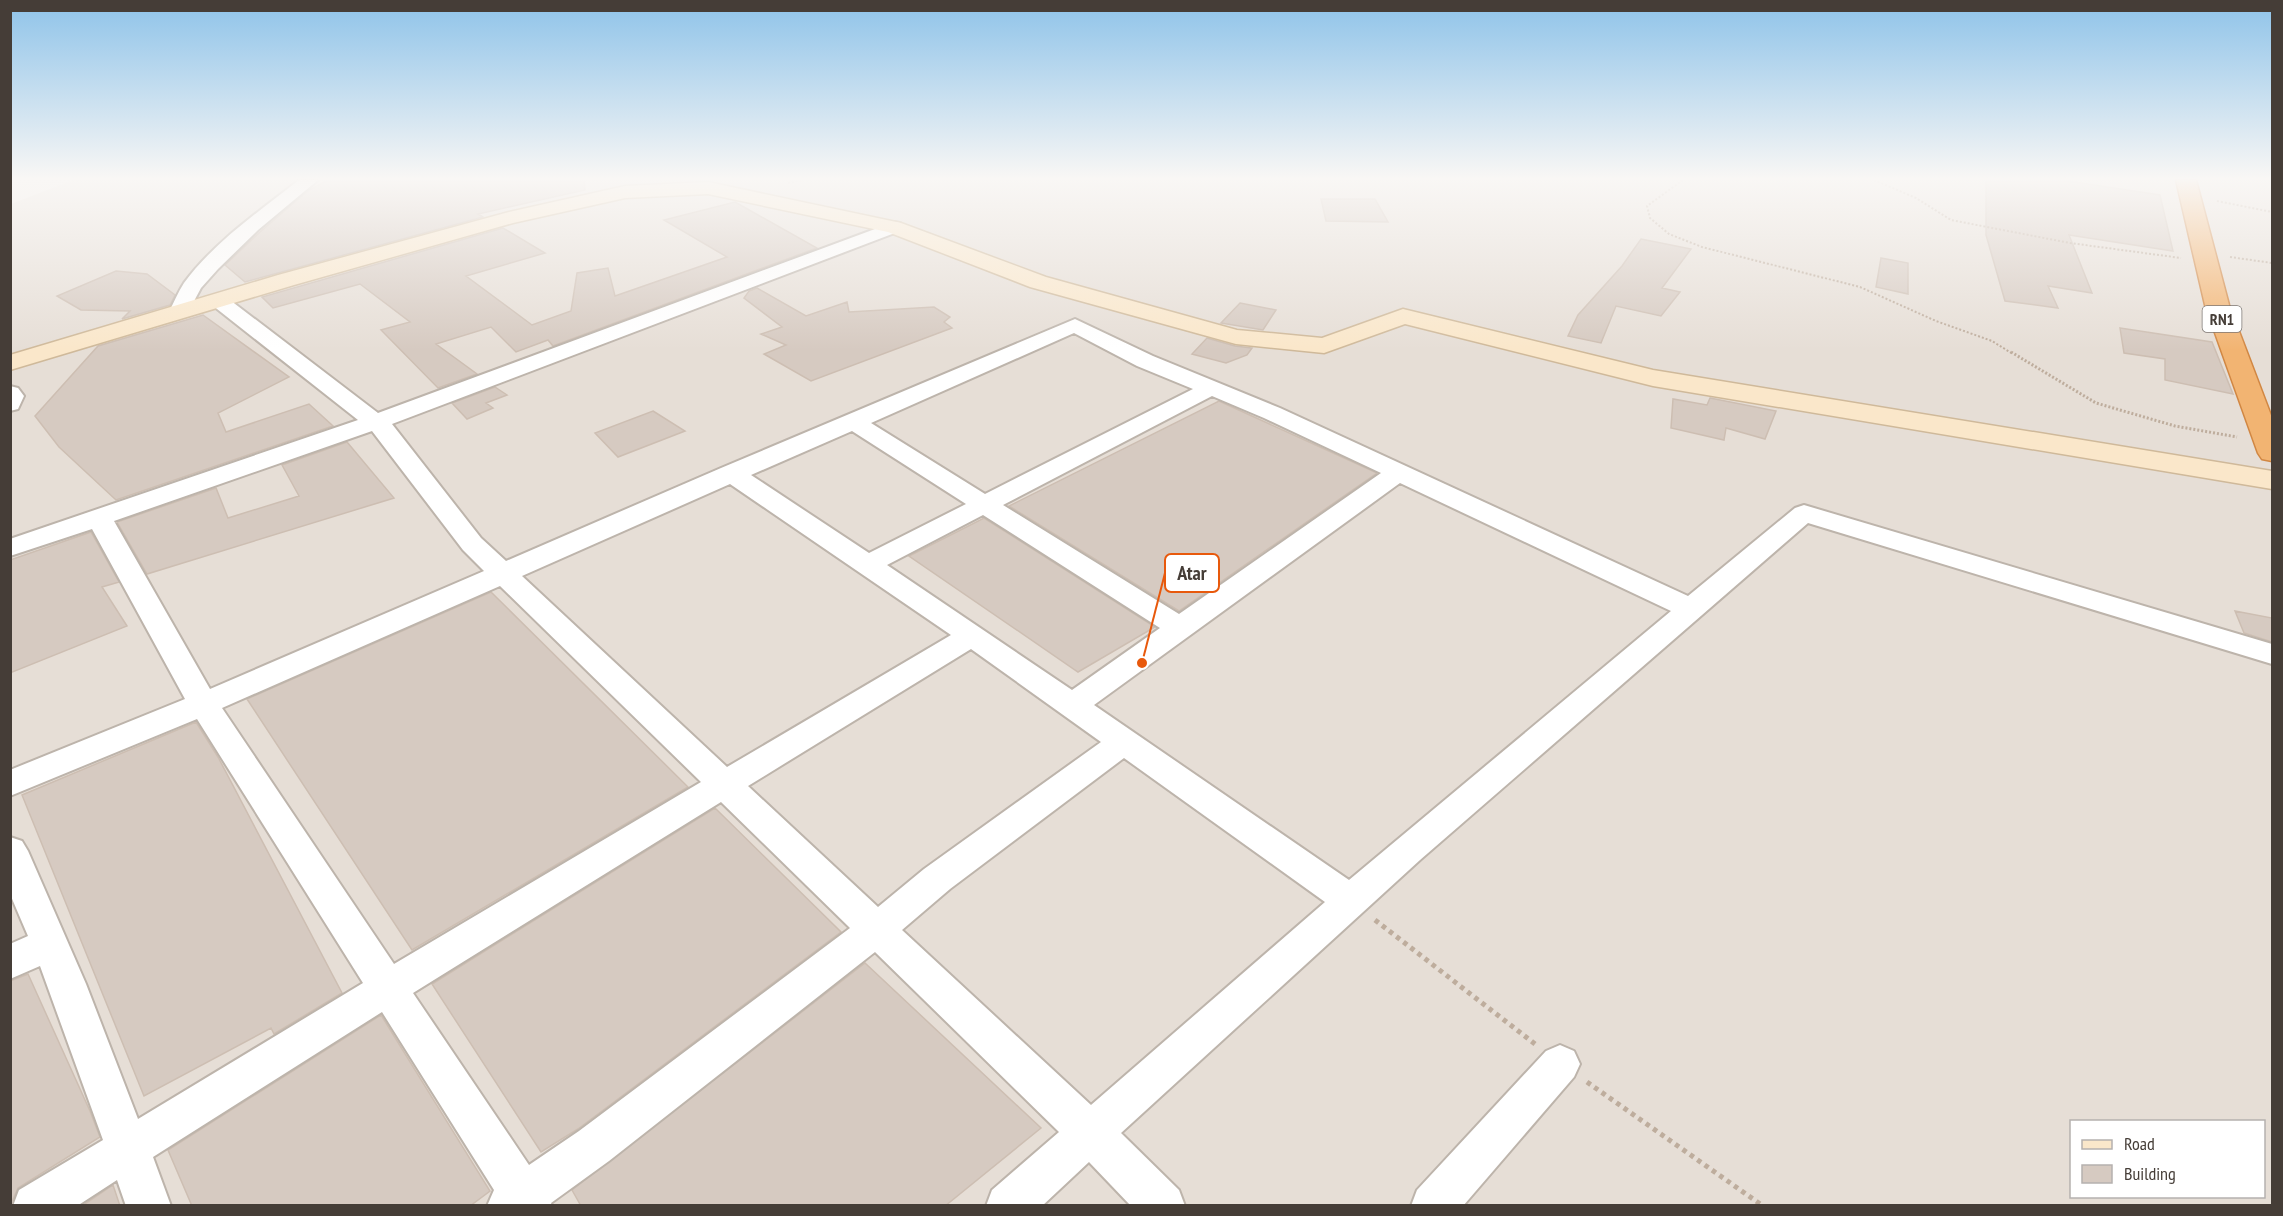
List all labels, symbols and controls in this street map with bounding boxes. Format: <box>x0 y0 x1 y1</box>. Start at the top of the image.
road number: RN1 <box>2202 306 2242 332</box>
callout: Atar <box>1165 554 1219 592</box>
text: Atar <box>1176 560 1207 586</box>
legend <box>2070 1120 2265 1198</box>
text: Road <box>2124 1132 2155 1155</box>
text: Building <box>2124 1162 2176 1185</box>

